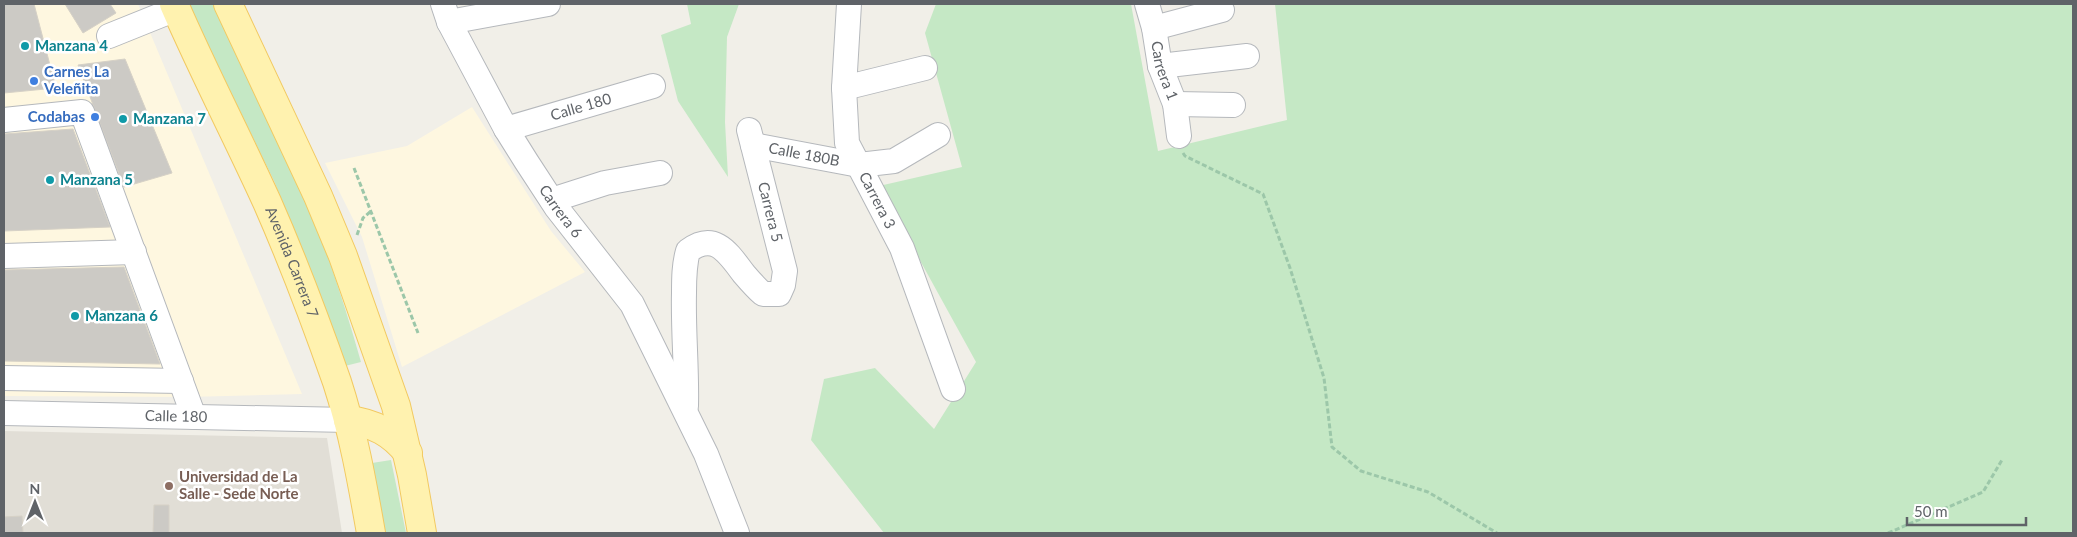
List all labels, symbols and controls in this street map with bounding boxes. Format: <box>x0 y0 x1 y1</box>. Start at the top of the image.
place label: Manzana 4 <box>35 36 108 54</box>
marker: Manzana 4 <box>19 40 31 52</box>
street label: Carrera 1 <box>1148 40 1183 103</box>
place label: Carnes La Veleñita <box>43 62 109 97</box>
marker: Carnes La Veleñita <box>28 75 40 87</box>
street label: Calle 180 <box>548 89 613 124</box>
place label: Codabas <box>28 107 85 125</box>
place label: Manzana 7 <box>133 109 206 127</box>
marker: Codabas <box>89 111 101 123</box>
marker: Manzana 7 <box>117 113 129 125</box>
street label: Calle 180B <box>767 138 841 169</box>
street label: Carrera 3 <box>856 169 900 231</box>
place label: Manzana 5 <box>60 170 133 188</box>
marker: Manzana 5 <box>44 174 56 186</box>
street label: Carrera 5 <box>755 180 787 244</box>
street label: Carrera 6 <box>536 181 587 241</box>
street label: Avenida Carrera 7 <box>262 204 323 320</box>
place label: Manzana 6 <box>85 306 158 324</box>
marker: Manzana 6 <box>69 310 81 322</box>
street label: Calle 180 <box>145 406 208 425</box>
place label: Universidad de La Salle - Sede Norte <box>179 467 299 502</box>
north arrow <box>10 477 60 527</box>
text: N <box>30 480 40 497</box>
marker: Universidad de La Salle - Sede Norte <box>163 480 175 492</box>
scale bar <box>1907 494 2026 526</box>
text: 50 m <box>1914 502 1948 520</box>

